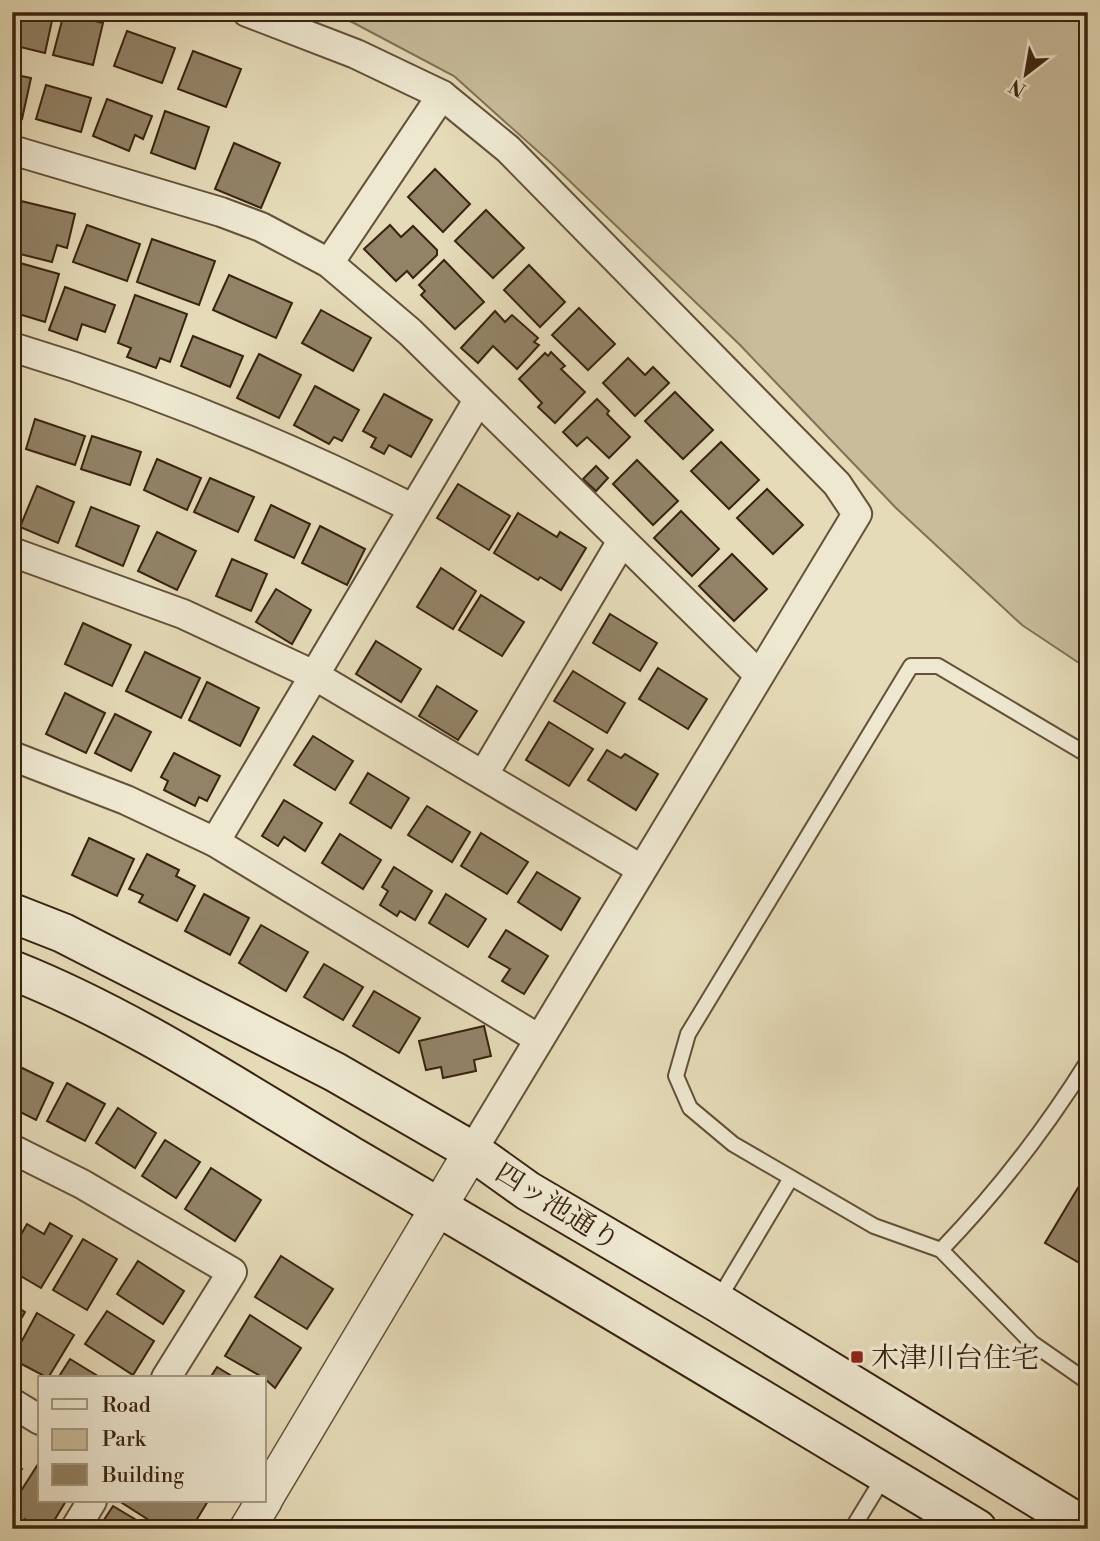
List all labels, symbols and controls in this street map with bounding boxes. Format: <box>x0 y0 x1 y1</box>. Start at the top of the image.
north arrow <box>992 38 1062 108</box>
text: N <box>1005 74 1030 102</box>
street label: 四ッ池通り <box>489 1155 626 1259</box>
place label: 木津川台住宅 <box>871 1341 1039 1376</box>
marker: 木津川台住宅 <box>849 1349 865 1365</box>
legend <box>38 1376 266 1502</box>
text: Road <box>102 1393 151 1419</box>
text: Park <box>102 1427 147 1453</box>
text: Building <box>101 1463 184 1489</box>

